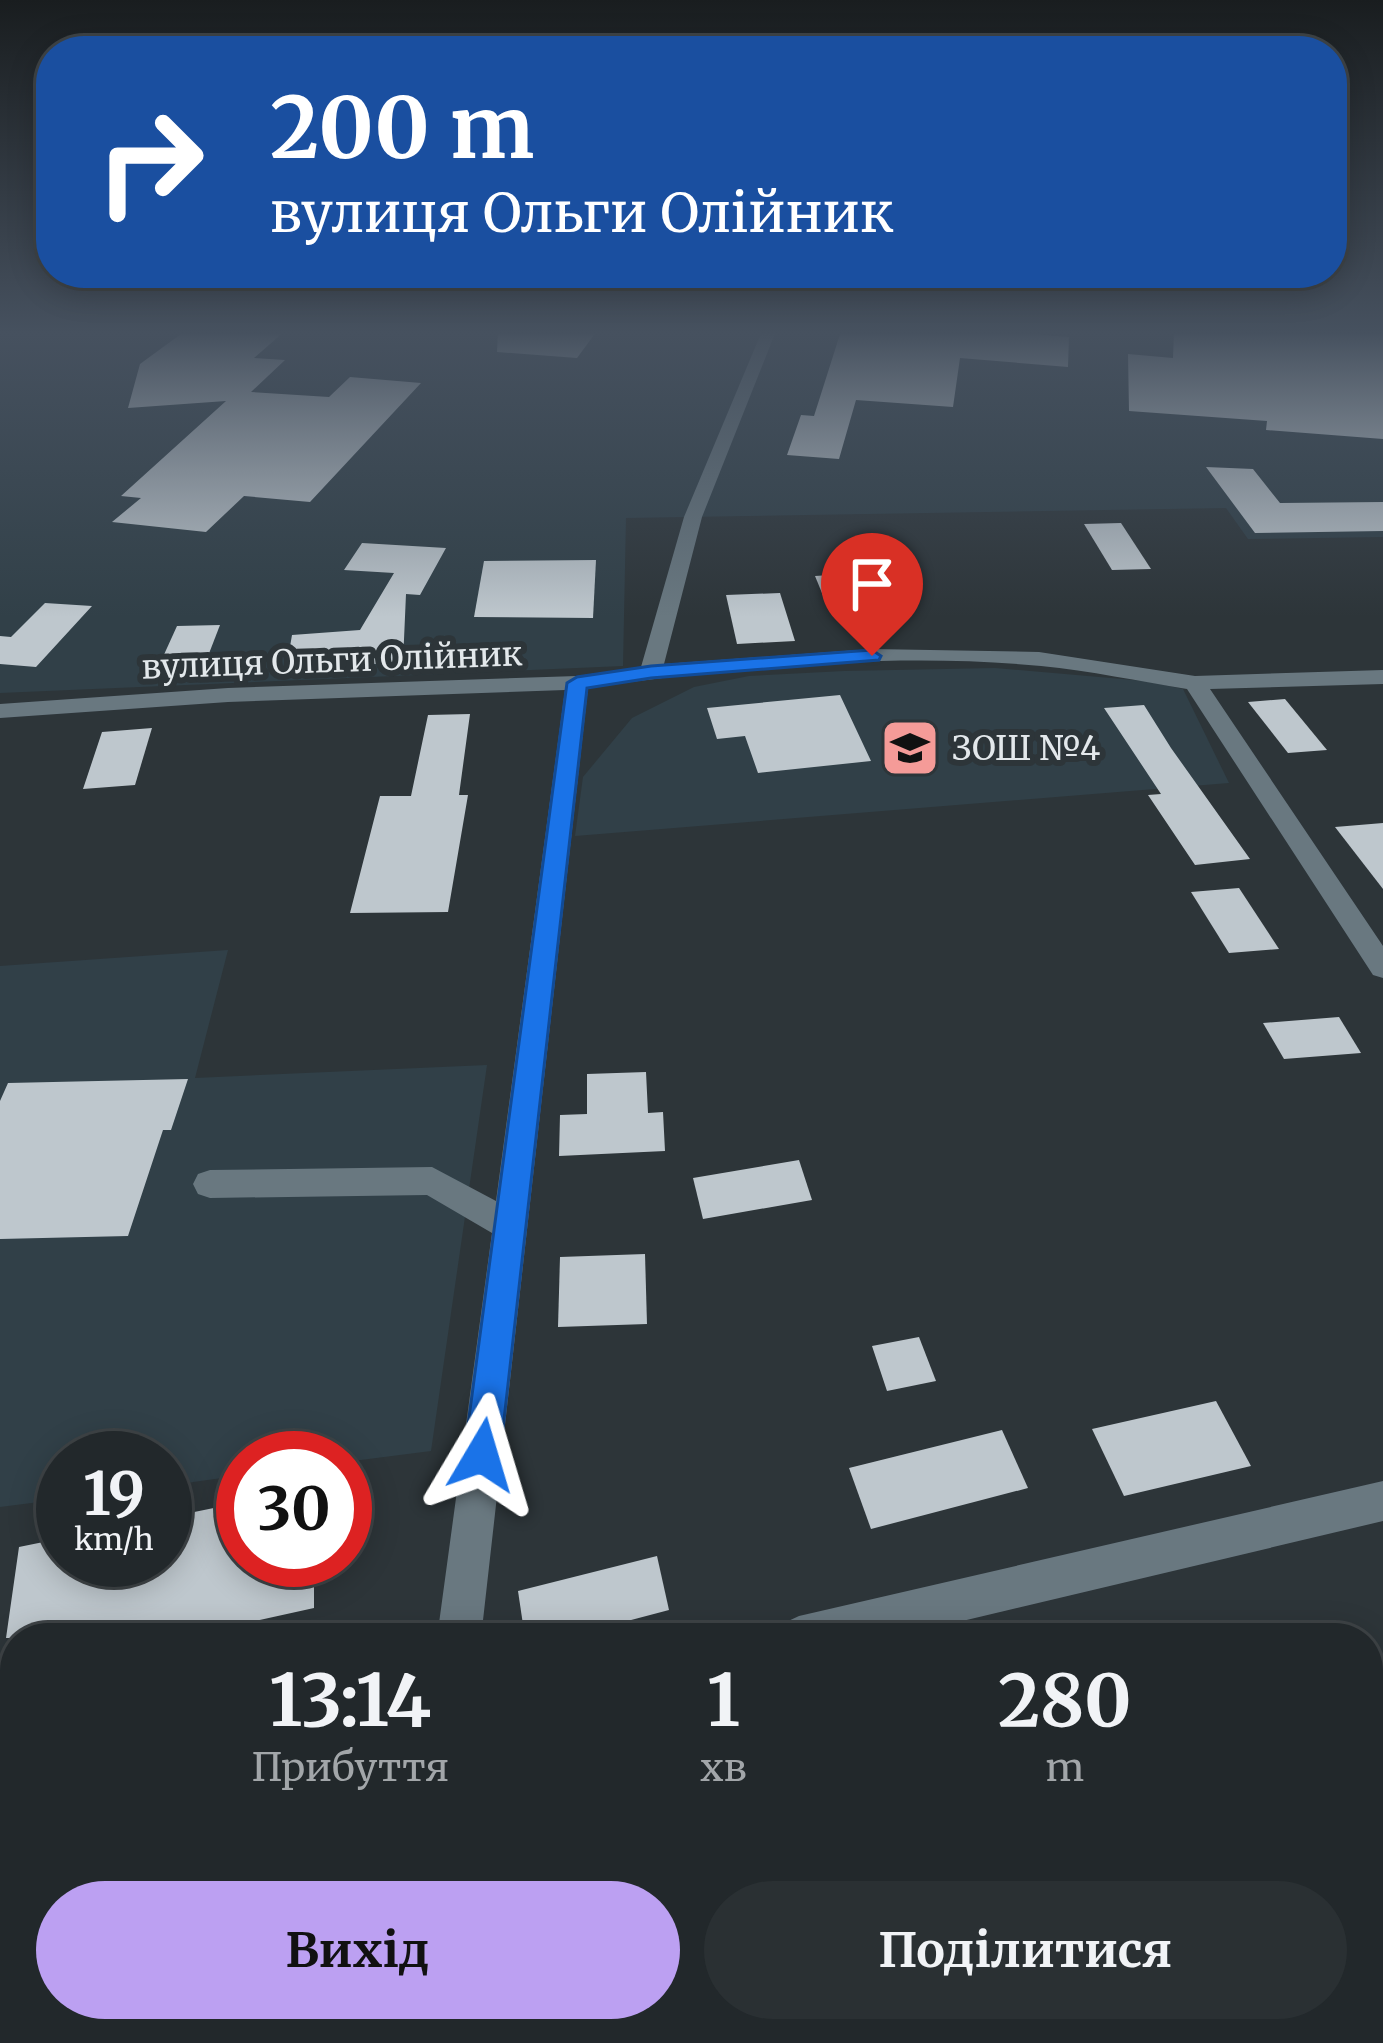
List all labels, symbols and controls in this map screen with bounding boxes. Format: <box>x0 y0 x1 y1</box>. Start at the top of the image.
text: 200 m <box>270 75 534 181</box>
icon: right <box>72 84 228 240</box>
text: вулиця Ольги Олійник <box>270 179 894 247</box>
pin <box>821 533 923 656</box>
icon: arrive <box>839 551 905 617</box>
street label: вулиця Ольги Олійник <box>141 633 523 688</box>
school or university icon: ЗОШ №4 <box>879 717 941 779</box>
place label: ЗОШ №4 <box>952 728 1100 769</box>
position arrow <box>419 1392 545 1518</box>
speed limit sign: 30 <box>216 1431 372 1587</box>
text: 19 <box>83 1456 145 1531</box>
text: km/h <box>74 1520 154 1558</box>
text: 13:14 <box>269 1655 431 1746</box>
text: 1 <box>707 1655 740 1746</box>
text: 280 <box>998 1655 1132 1746</box>
text: Прибуття <box>251 1743 449 1792</box>
text: хв <box>700 1743 747 1792</box>
text: m <box>1045 1743 1084 1792</box>
button: Вихід <box>36 1881 680 2019</box>
button: Поділитися <box>704 1881 1347 2019</box>

